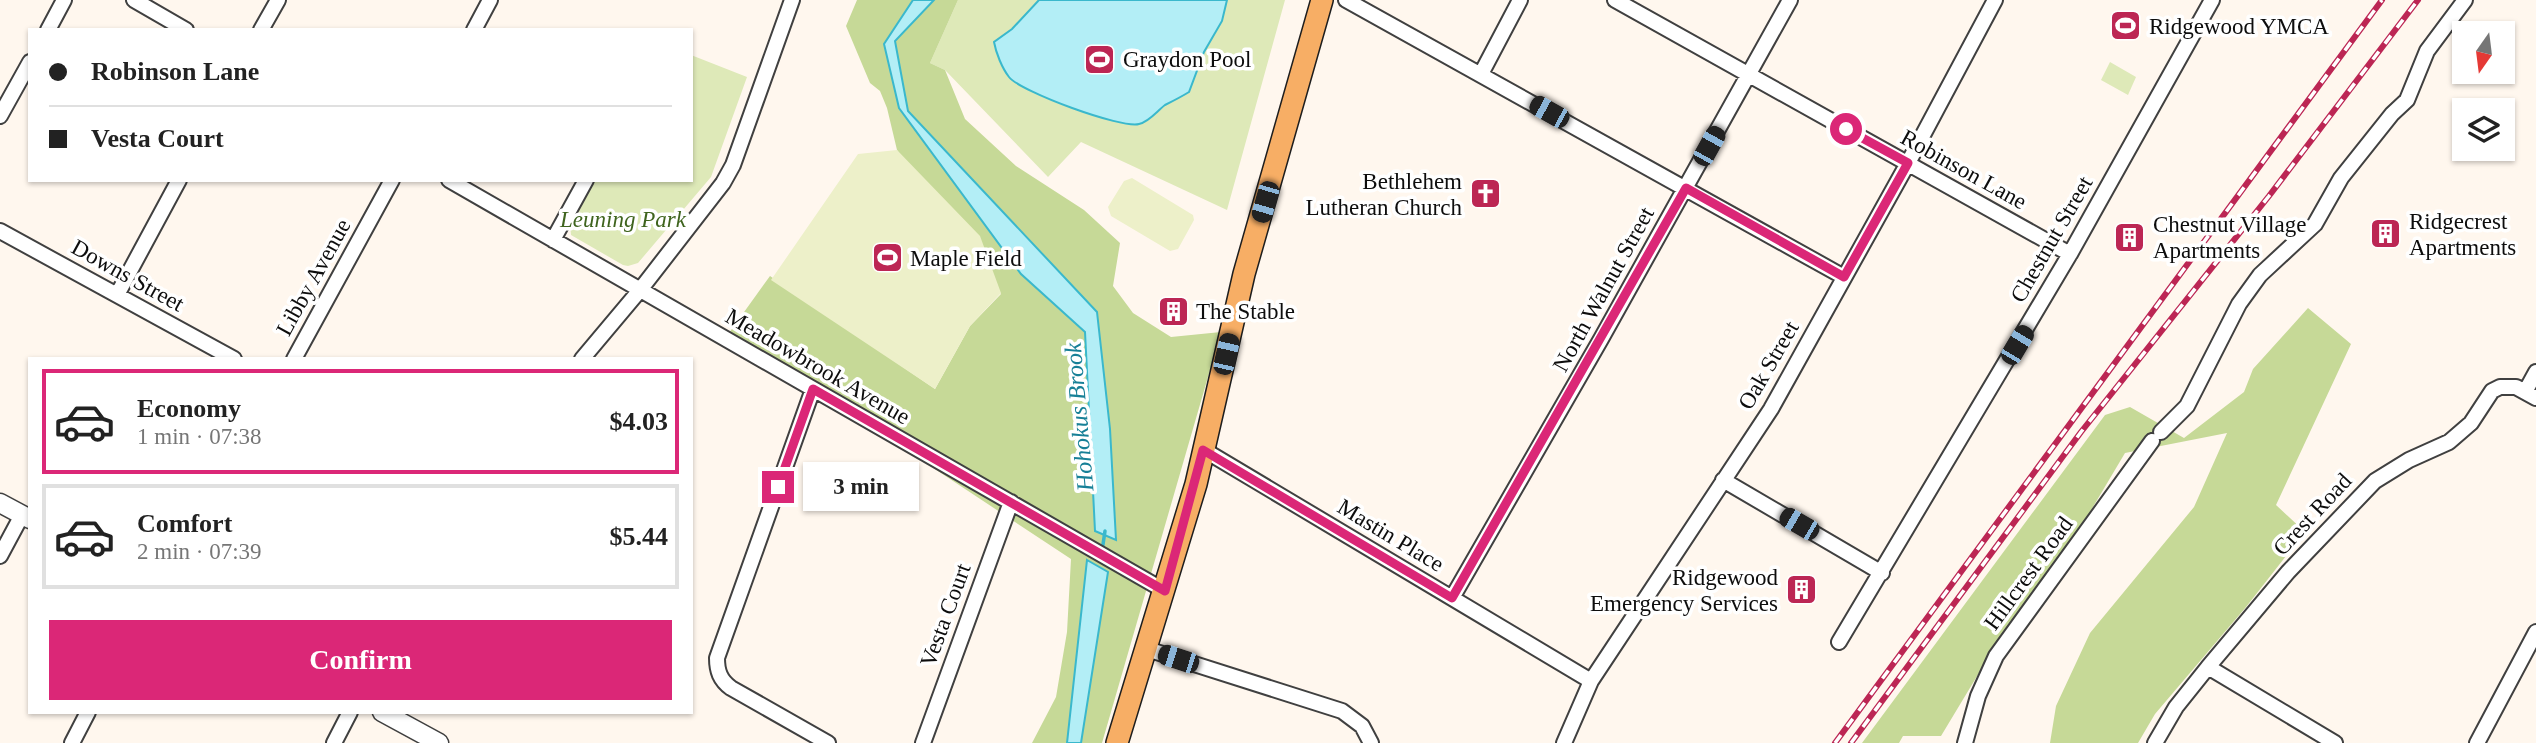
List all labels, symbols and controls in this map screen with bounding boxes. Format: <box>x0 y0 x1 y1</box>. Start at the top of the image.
sports icon: Ridgewood YMCA <box>2109 9 2143 43</box>
place label: Ridgewood YMCA <box>2149 14 2329 39</box>
north arrow <box>2452 21 2515 84</box>
map controls <box>2452 21 2515 161</box>
sports icon: Graydon Pool <box>1083 42 1117 76</box>
place label: Graydon Pool <box>1123 47 1251 72</box>
text: Robinson Lane <box>91 57 259 86</box>
car <box>1526 93 1573 131</box>
button: layers <box>2452 98 2515 161</box>
route start <box>1830 113 1862 145</box>
car <box>1690 123 1729 169</box>
text: Vesta Court <box>91 124 224 153</box>
street label: Robinson Lane <box>1897 125 2031 214</box>
place label: Bethlehem Lutheran Church <box>1306 169 1462 220</box>
street label: Chestnut Street <box>2005 171 2098 307</box>
church icon: Bethlehem Lutheran Church <box>1468 177 1502 211</box>
car <box>1250 179 1281 225</box>
street label: North Walnut Street <box>1548 202 1659 376</box>
park label: Leuning Park <box>559 207 687 232</box>
place label: Ridgecrest Apartments <box>2409 209 2516 260</box>
place label: Chestnut Village Apartments <box>2153 212 2306 263</box>
street label: Libby Avenue <box>271 215 356 340</box>
building icon: Ridgecrest Apartments <box>2369 217 2403 251</box>
building icon: Chestnut Village Apartments <box>2113 220 2147 254</box>
street label: Downs Street <box>67 234 189 317</box>
sports icon: Maple Field <box>870 241 904 275</box>
place label: Maple Field <box>910 246 1022 271</box>
building icon: The Stable <box>1156 294 1190 328</box>
place label: The Stable <box>1196 299 1295 324</box>
street label: Meadowbrook Avenue <box>721 303 914 429</box>
street label: Oak Street <box>1733 316 1804 414</box>
car <box>1998 322 2037 368</box>
car <box>1212 331 1241 377</box>
water label: Hohokus Brook <box>1060 341 1099 493</box>
icon: car <box>53 390 116 453</box>
text: Economy <box>137 394 241 423</box>
text: $4.03 <box>610 407 668 436</box>
text: 1 min · 07:38 <box>137 424 262 449</box>
callout: 3 min <box>802 462 918 512</box>
street label: Crest Road <box>2268 468 2357 560</box>
route end <box>762 471 794 503</box>
text: 3 min <box>833 474 889 499</box>
street label: Mastin Place <box>1333 494 1448 577</box>
car <box>1776 504 1823 544</box>
icon: car <box>53 505 116 568</box>
text: Comfort <box>137 509 232 538</box>
street label: Hillcrest Road <box>1979 512 2078 635</box>
text: $5.44 <box>610 522 668 551</box>
text: 2 min · 07:39 <box>137 539 262 564</box>
street label: Vesta Court <box>915 560 976 670</box>
place label: Ridgewood Emergency Services <box>1590 565 1778 616</box>
building icon: Ridgewood Emergency Services <box>1784 573 1818 607</box>
button: Confirm <box>49 620 672 700</box>
car <box>1155 643 1202 675</box>

